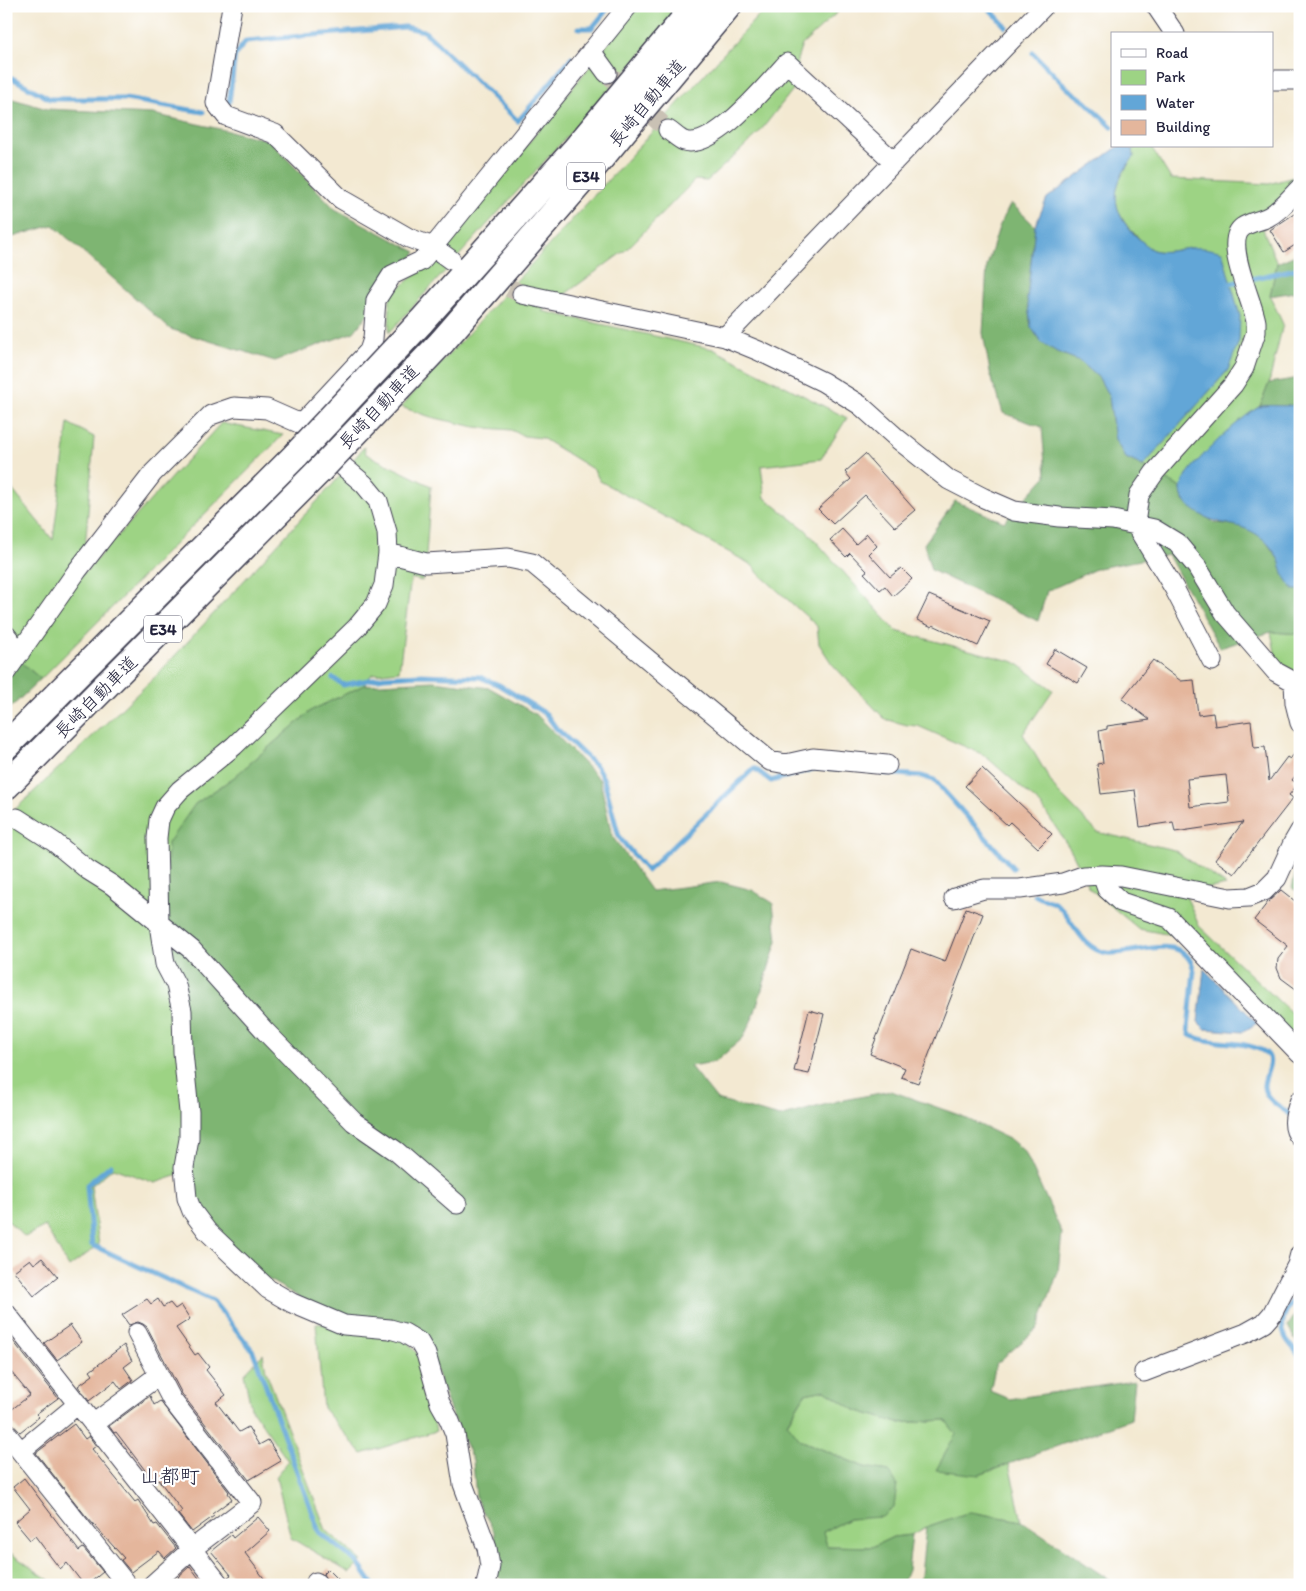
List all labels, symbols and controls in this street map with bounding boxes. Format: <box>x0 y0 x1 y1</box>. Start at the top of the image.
legend <box>1111 32 1274 148</box>
text: Road <box>1156 44 1189 62</box>
street label: 長崎自動車道 <box>604 55 690 151</box>
text: Park <box>1156 68 1186 86</box>
text: Water <box>1156 94 1195 112</box>
text: Building <box>1156 118 1210 136</box>
road number: E34 <box>567 162 605 190</box>
street label: 長崎自動車道 <box>334 360 424 454</box>
road number: E34 <box>144 616 182 642</box>
street label: 長崎自動車道 <box>50 651 142 743</box>
district label: 山都町 <box>140 1464 200 1488</box>

